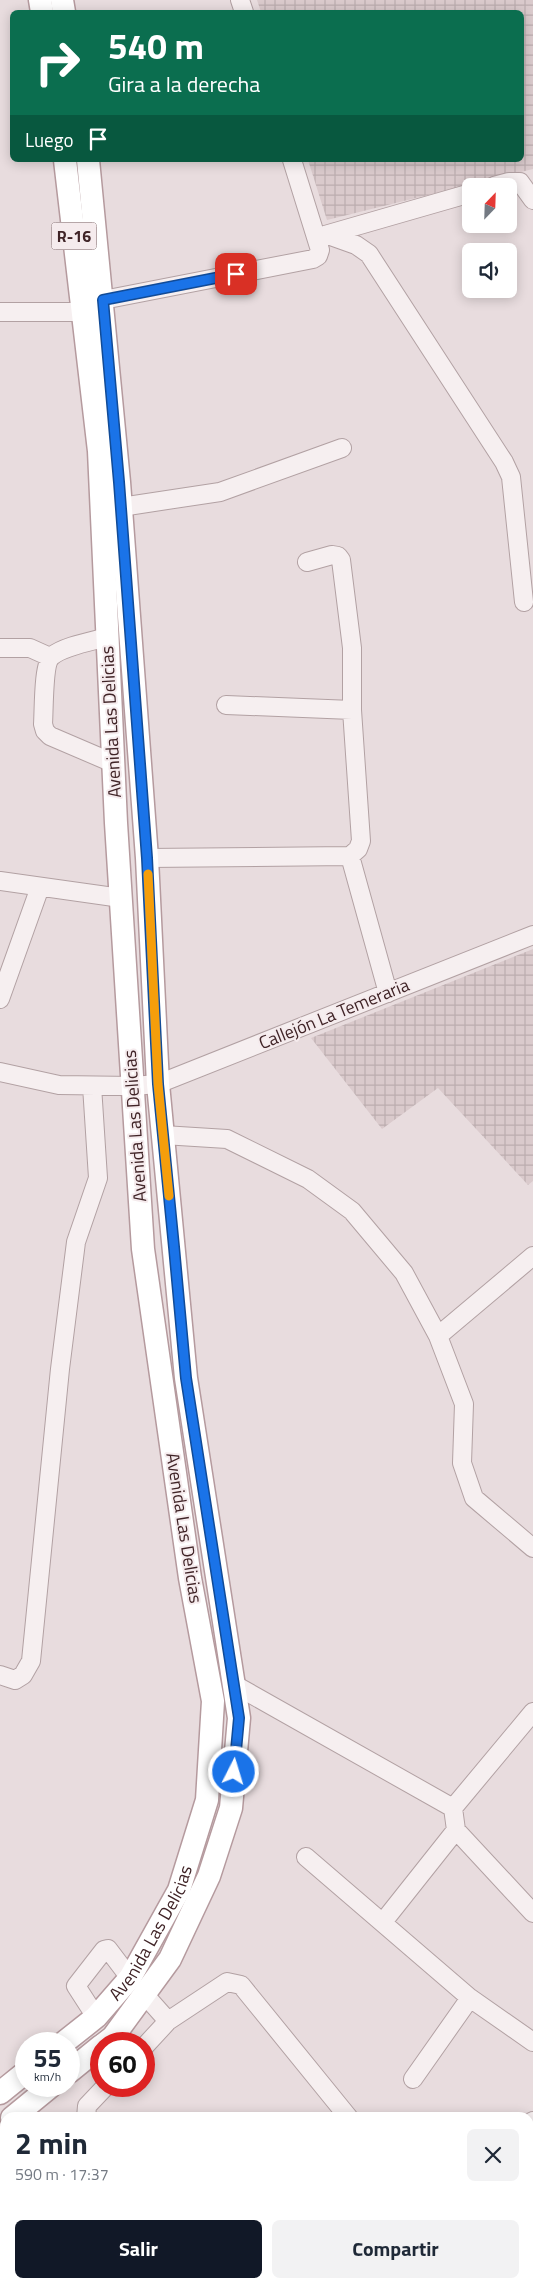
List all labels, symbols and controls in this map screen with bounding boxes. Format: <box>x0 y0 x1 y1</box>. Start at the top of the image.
text: 540 m <box>108 19 204 73</box>
icon: right <box>25 30 90 95</box>
text: Gira a la derecha <box>108 67 260 101</box>
text: Luego <box>25 125 74 154</box>
icon: arrive <box>84 125 112 153</box>
north arrow <box>462 178 518 232</box>
map controls <box>462 178 517 298</box>
road number: R-16 <box>52 222 96 250</box>
button: sound <box>462 243 517 298</box>
pin <box>215 253 257 295</box>
icon: arrive <box>222 260 250 288</box>
street label: Avenida Las Delicias <box>93 645 128 799</box>
street label: Callejón La Temeraria <box>254 971 413 1056</box>
street label: Avenida Las Delicias <box>116 1049 153 1203</box>
street label: Avenida Las Delicias <box>159 1451 210 1605</box>
position arrow <box>207 1745 259 1797</box>
street label: Avenida Las Delicias <box>102 1862 199 2006</box>
speed limit sign: 60 <box>90 2032 155 2097</box>
text: 55 <box>33 2039 62 2077</box>
text: km/h <box>34 2067 61 2086</box>
text: 2 min <box>15 2120 88 2166</box>
button: close <box>467 2129 519 2181</box>
text: 590 m · 17:37 <box>15 2162 109 2186</box>
button: Salir <box>15 2220 262 2278</box>
button: Compartir <box>272 2220 519 2278</box>

